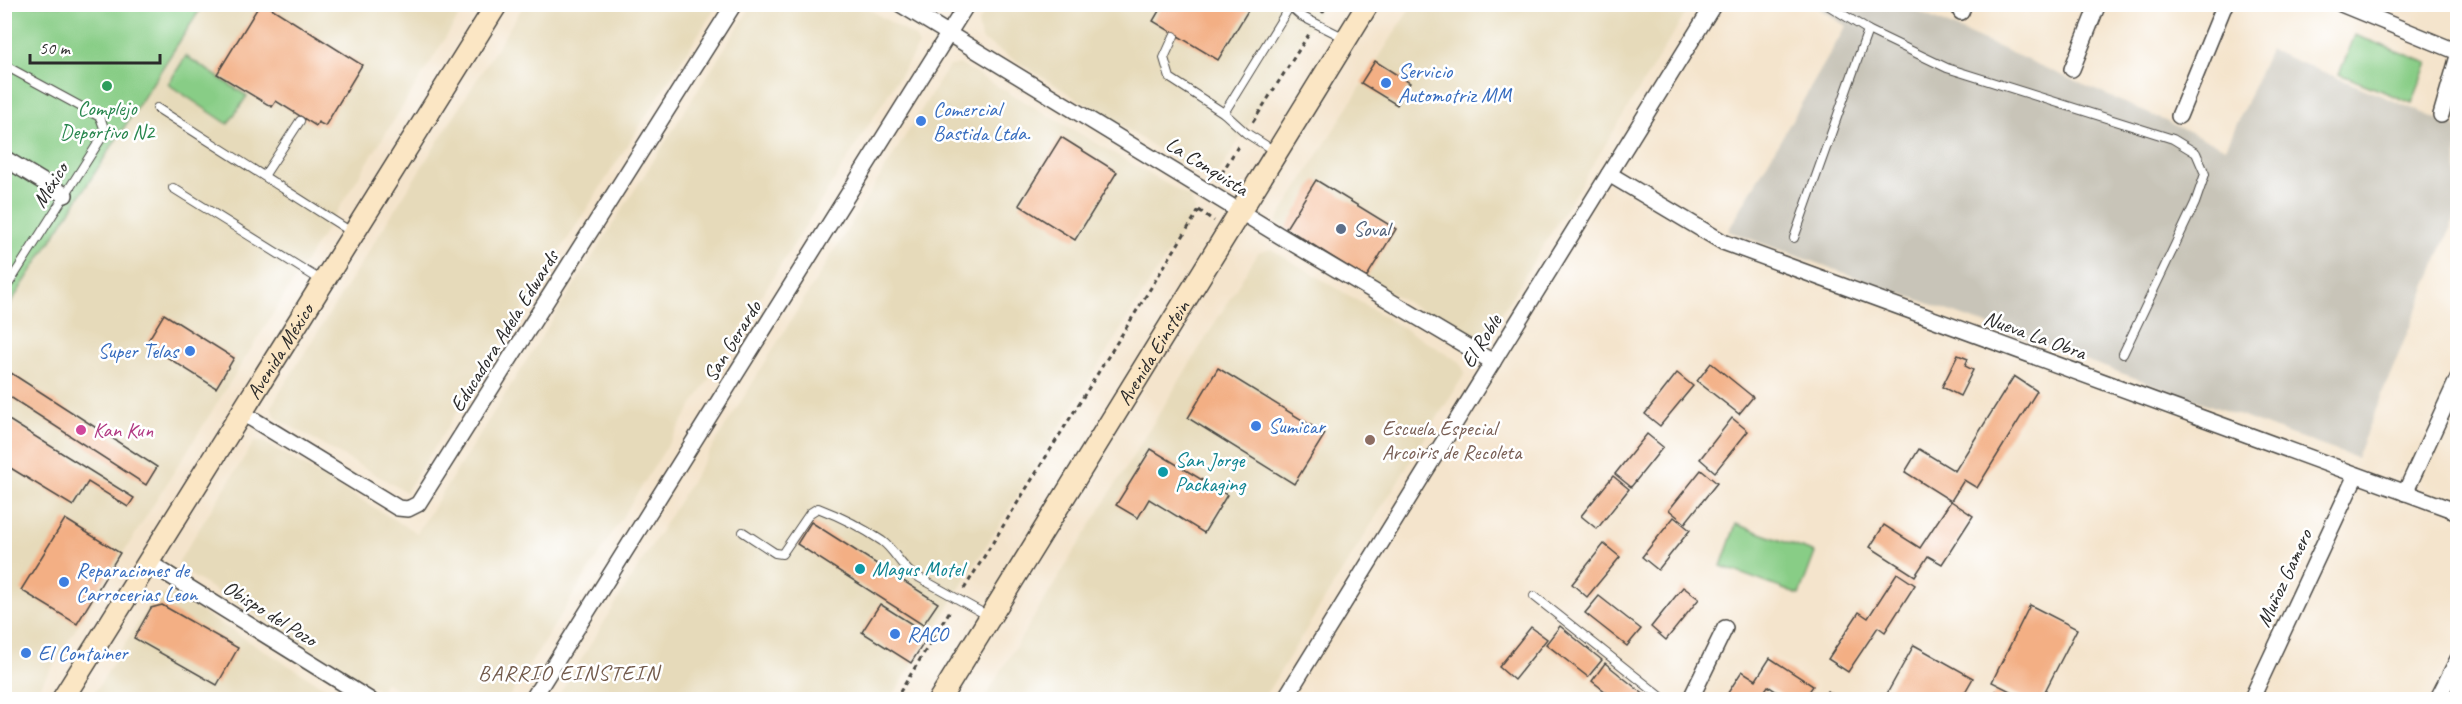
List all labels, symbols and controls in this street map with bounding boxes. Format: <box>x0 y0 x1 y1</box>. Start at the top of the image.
scale bar <box>30 27 160 65</box>
text: 50 m <box>39 37 72 59</box>
place label: Servicio Automotriz MM <box>1398 58 1513 108</box>
marker: Servicio Automotriz MM <box>1379 76 1393 90</box>
marker: Complejo Deportivo N2 <box>100 79 114 93</box>
place label: Complejo Deportivo N2 <box>60 95 156 145</box>
place label: Comercial Bastida Ltda. <box>933 96 1031 146</box>
marker: Comercial Bastida Ltda. <box>914 114 928 128</box>
street label: La Conquista <box>1161 131 1254 202</box>
street label: México <box>26 156 75 212</box>
place label: Soval <box>1353 216 1393 242</box>
marker: Soval <box>1334 222 1348 236</box>
street label: Educadora Adela Edwards <box>444 244 565 417</box>
street label: San Gerardo <box>697 294 768 386</box>
street label: Avenida Einstein <box>1111 295 1196 410</box>
street label: Avenida México <box>240 297 321 404</box>
street label: Nueva La Obra <box>1980 305 2091 366</box>
street label: El Roble <box>1455 309 1508 372</box>
place label: Super Telas <box>98 338 180 364</box>
marker: Super Telas <box>183 344 197 358</box>
place label: Sumicar <box>1268 413 1326 439</box>
place label: Escuela Especial Arcoiris de Recoleta <box>1382 415 1523 465</box>
place label: Kan Kun <box>93 417 154 443</box>
marker: Sumicar <box>1249 419 1263 433</box>
marker: Kan Kun <box>74 423 88 437</box>
marker: Escuela Especial Arcoiris de Recoleta <box>1363 433 1377 447</box>
place label: San Jorge Packaging <box>1175 447 1246 497</box>
marker: San Jorge Packaging <box>1156 465 1170 479</box>
street label: Muñoz Gamero <box>2250 524 2319 631</box>
place label: Magus Motel <box>872 556 967 582</box>
place label: Reparaciones de Carrocerias Leon <box>76 557 199 607</box>
marker: Magus Motel <box>853 562 867 576</box>
street label: Obispo del Pozo <box>218 574 324 653</box>
marker: Reparaciones de Carrocerias Leon <box>57 575 71 589</box>
place label: RACO <box>907 621 950 647</box>
marker: RACO <box>888 627 902 641</box>
place label: El Container <box>38 640 129 666</box>
marker: El Container <box>19 646 33 660</box>
district label: BARRIO EINSTEIN <box>478 659 662 687</box>

